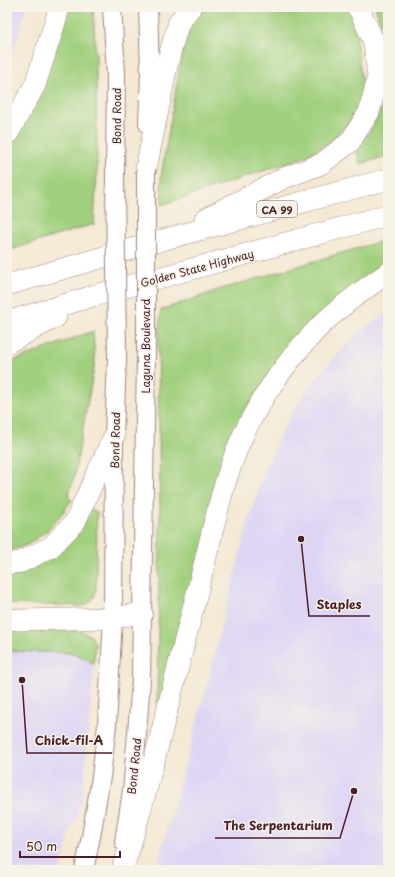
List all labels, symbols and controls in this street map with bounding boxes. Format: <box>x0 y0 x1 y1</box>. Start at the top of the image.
street label: Bond Road <box>108 88 125 144</box>
road number: CA 99 <box>257 201 297 217</box>
street label: Golden State Highway <box>138 245 256 291</box>
street label: Laguna Boulevard <box>137 298 154 394</box>
street label: Bond Road <box>106 411 124 469</box>
callout: Staples <box>309 592 370 616</box>
text: Staples <box>316 595 362 613</box>
callout: Chick-fil-A <box>27 729 112 753</box>
text: Chick-fil-A <box>35 731 104 749</box>
street label: Bond Road <box>123 737 145 795</box>
callout: The Serpentarium <box>215 814 340 838</box>
text: The Serpentarium <box>223 816 333 834</box>
scale bar <box>20 833 120 859</box>
text: 50 m <box>26 837 57 855</box>

